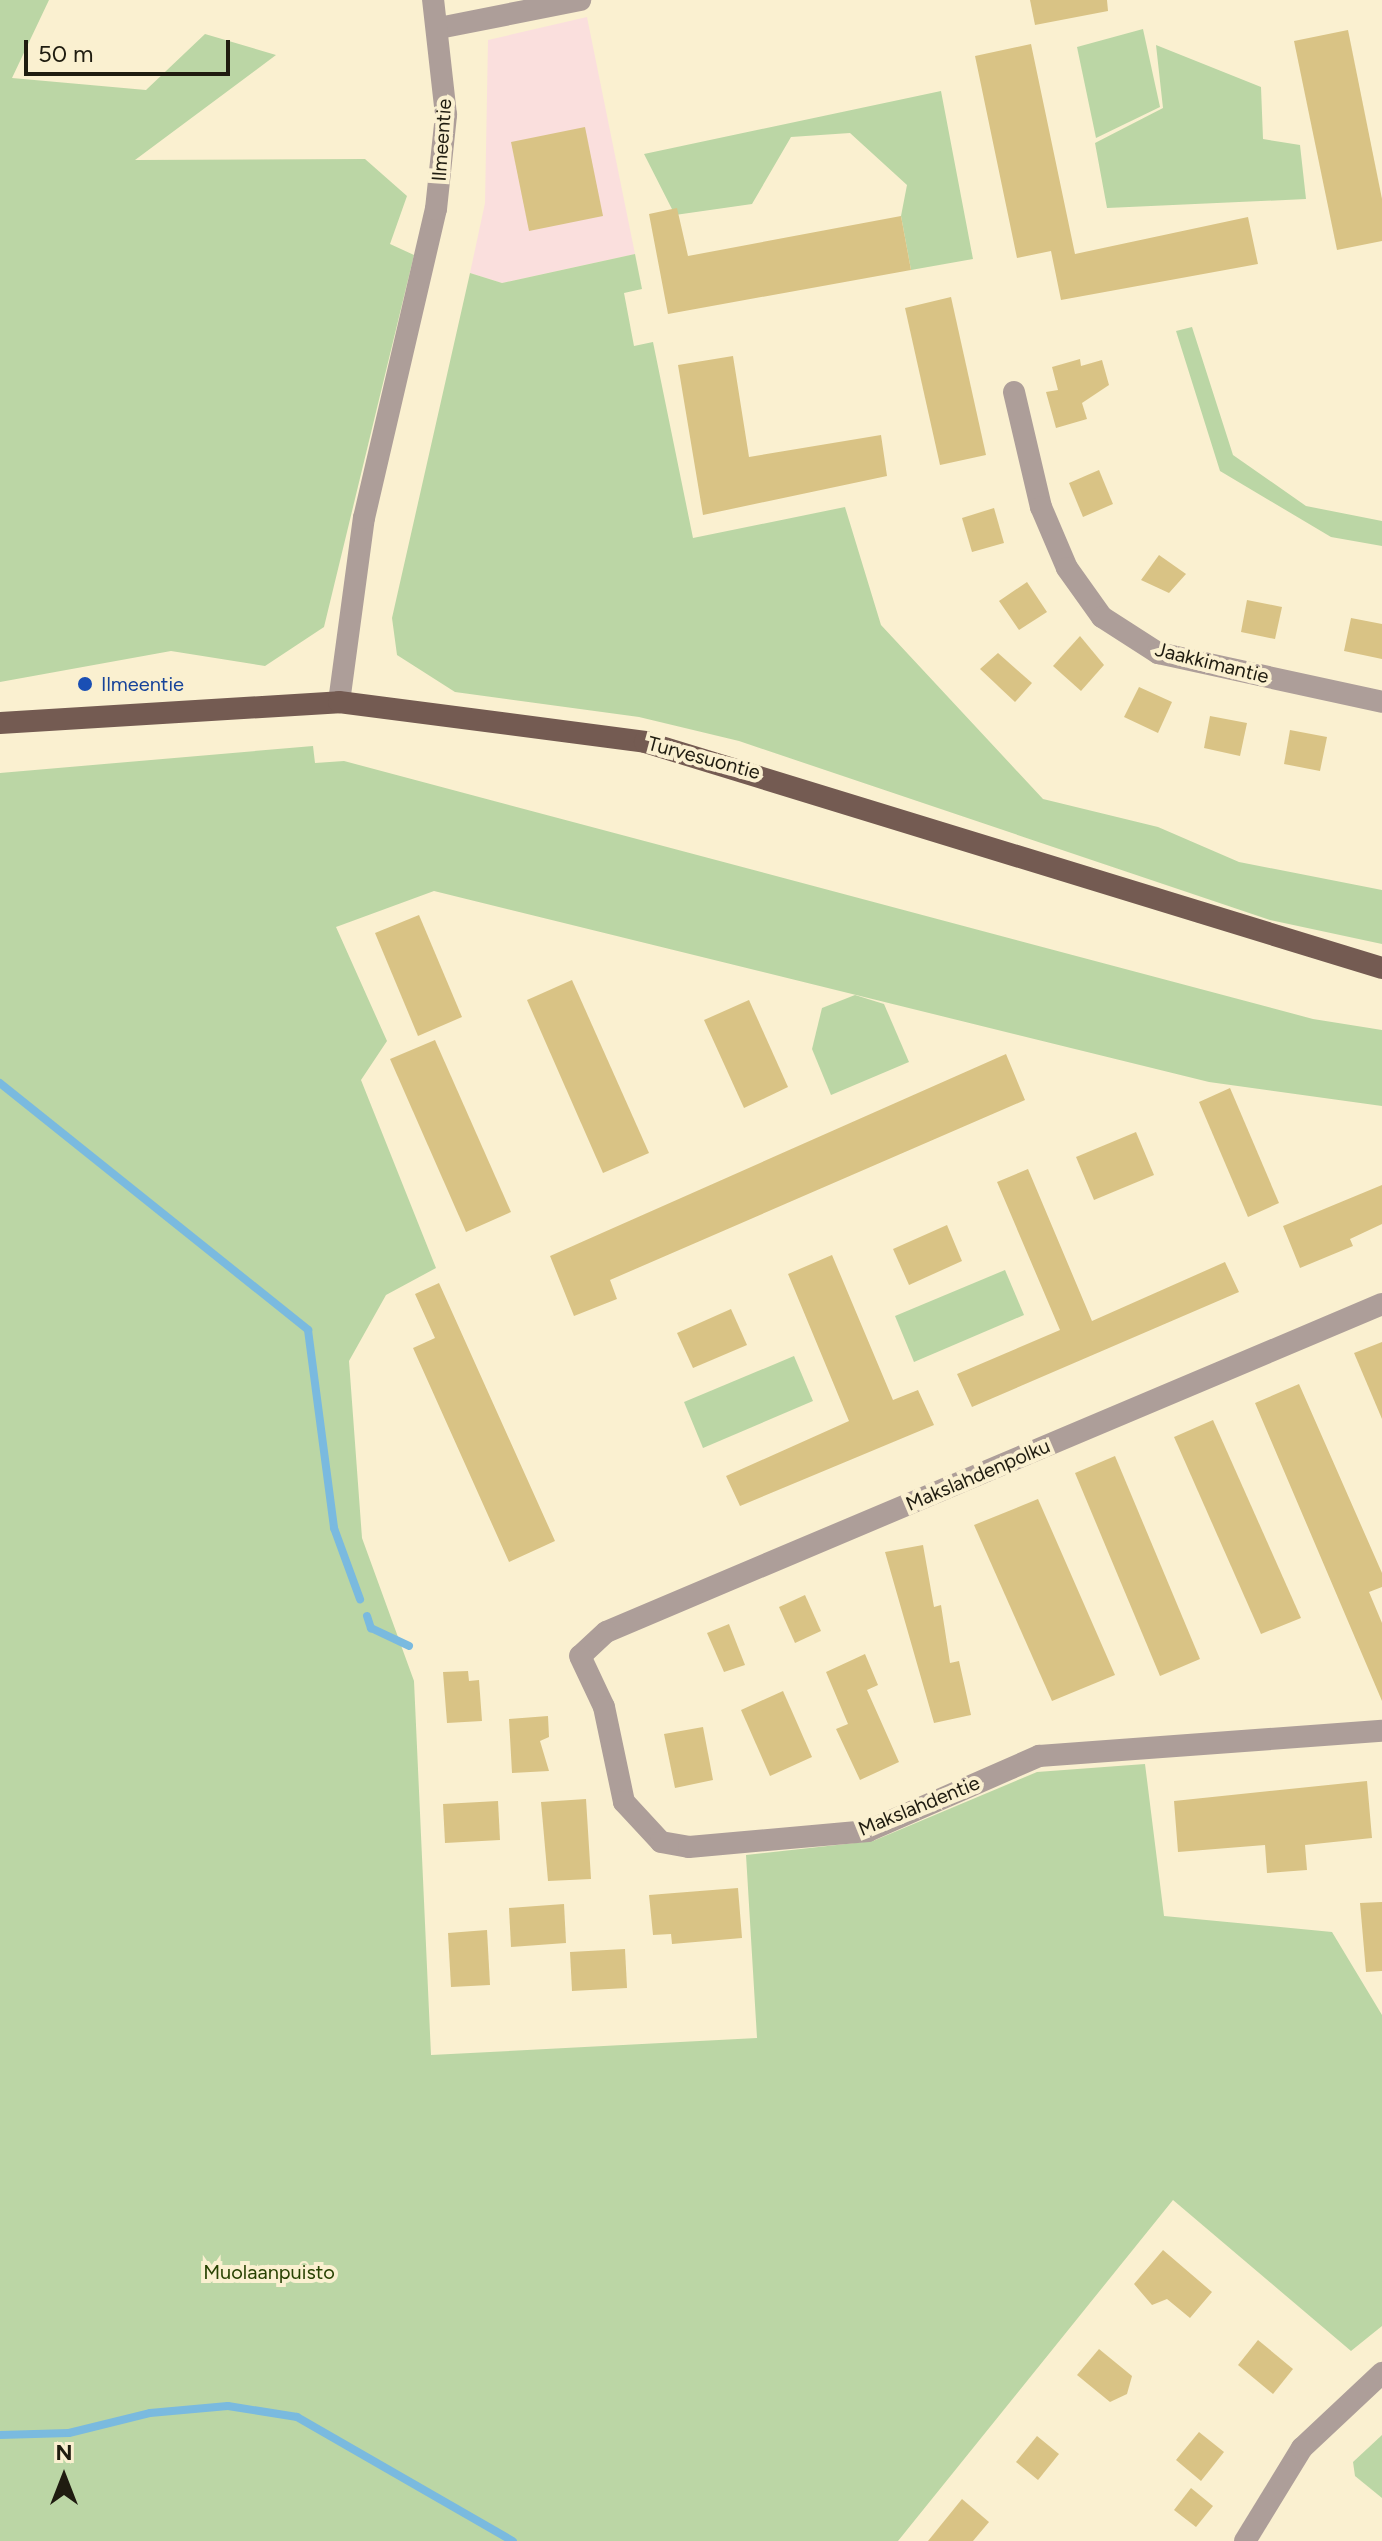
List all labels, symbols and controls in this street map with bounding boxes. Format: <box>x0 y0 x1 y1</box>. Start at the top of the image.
scale bar <box>28 24 234 74</box>
text: 50 m <box>38 39 94 68</box>
street label: Ilmeentie <box>427 98 457 182</box>
street label: Jaakkimantie <box>1153 637 1271 689</box>
place label: Ilmeentie <box>101 672 184 696</box>
marker: Ilmeentie <box>76 675 94 693</box>
street label: Turvesuontie <box>645 731 763 785</box>
street label: Makslahdenpolku <box>902 1434 1054 1516</box>
street label: Makslahdentie <box>855 1771 983 1841</box>
park label: Muolaanpuisto <box>203 2260 335 2284</box>
north arrow <box>24 2437 104 2517</box>
text: N <box>55 2439 73 2466</box>

